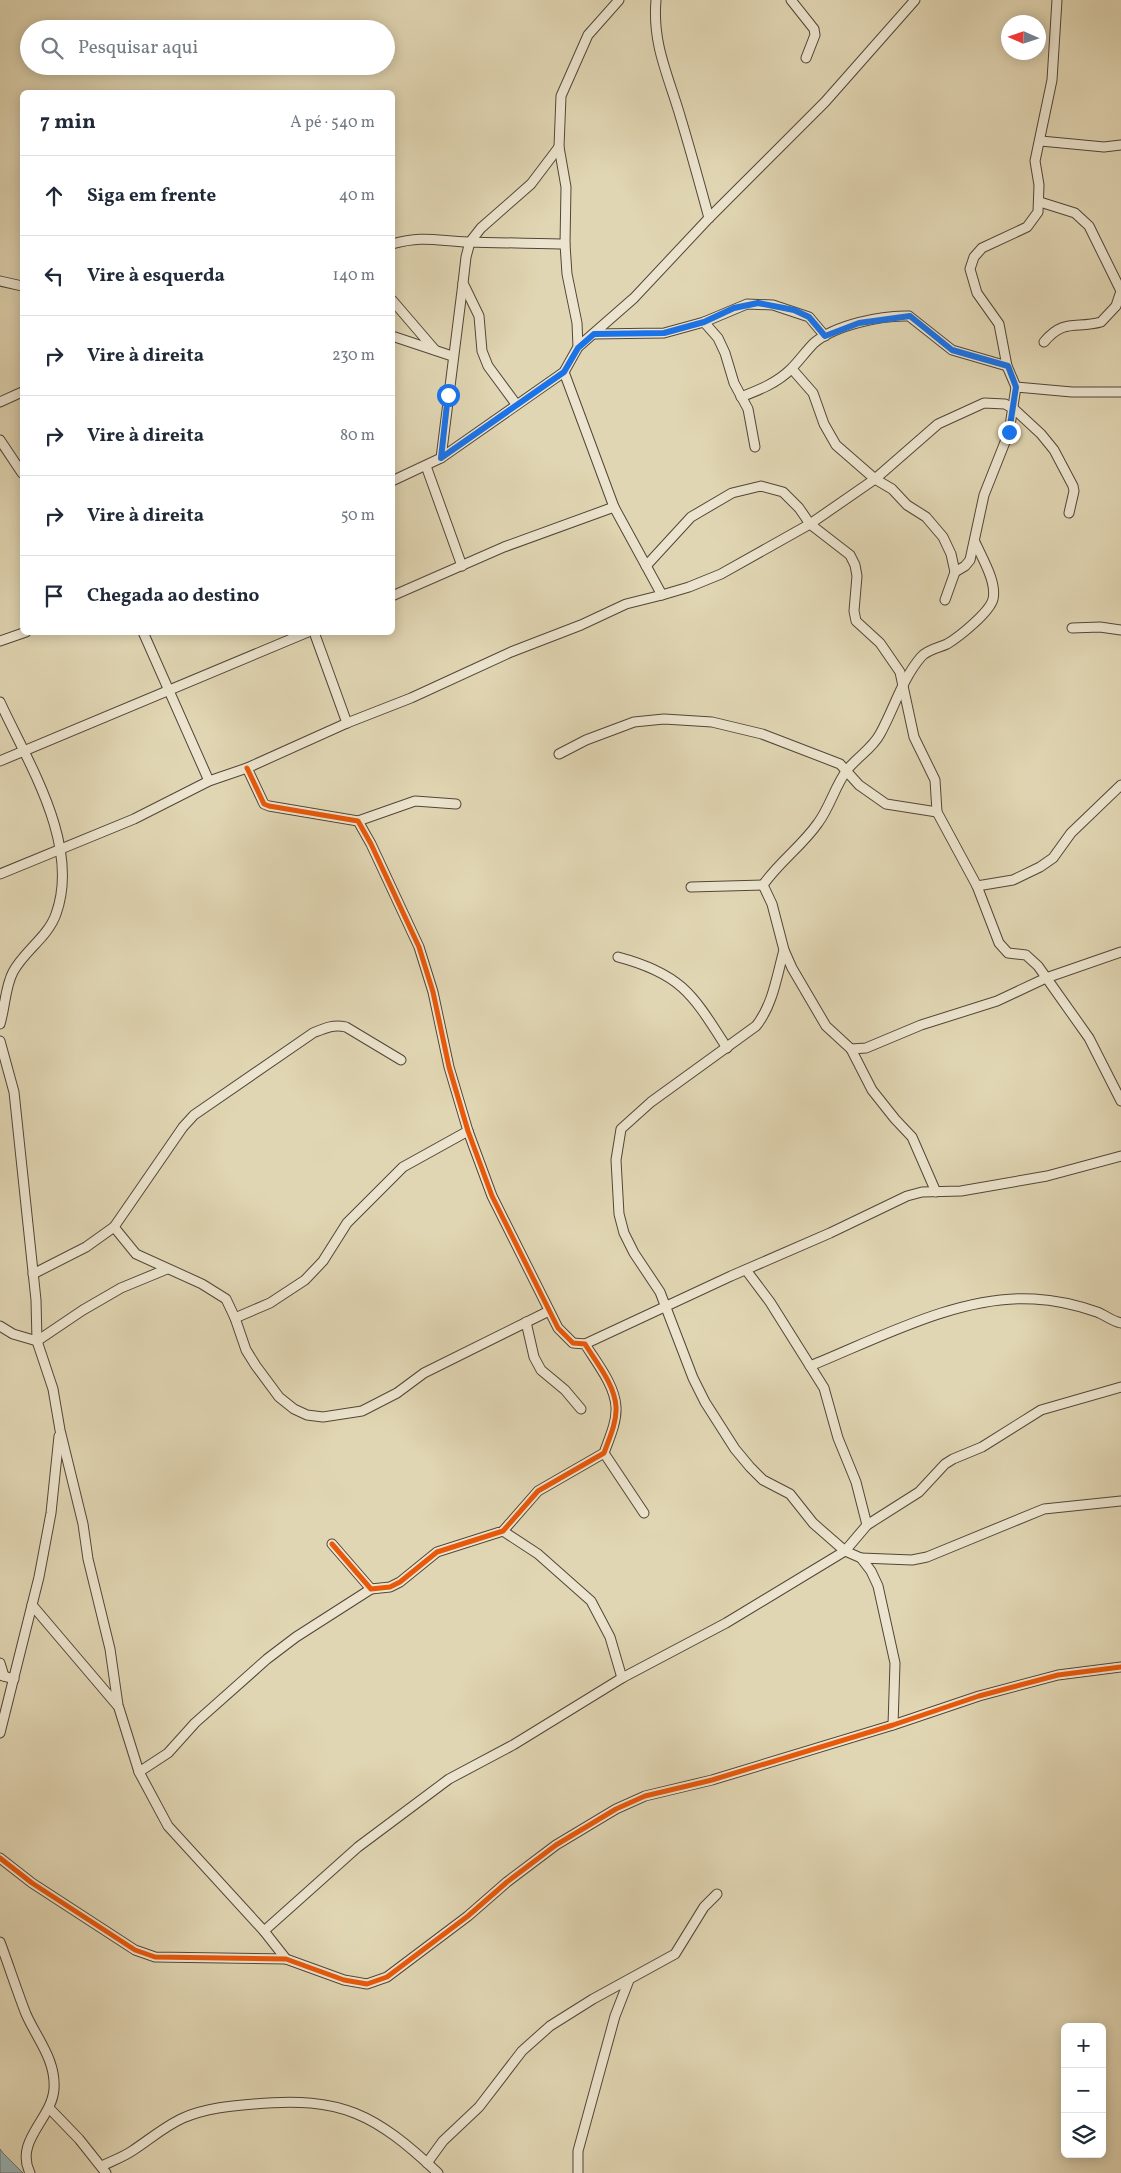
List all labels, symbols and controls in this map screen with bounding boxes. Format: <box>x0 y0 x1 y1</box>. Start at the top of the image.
north arrow <box>1001 15 1046 60</box>
search box <box>20 20 395 75</box>
icon: search <box>38 34 66 62</box>
text: Pesquisar aqui <box>78 35 198 61</box>
text: 7 min <box>40 108 96 137</box>
text: A pé · 540 m <box>290 112 375 134</box>
icon: ahead <box>40 182 68 210</box>
text: Siga em frente <box>87 183 216 209</box>
text: 40 m <box>339 185 375 207</box>
icon: left <box>40 262 68 290</box>
text: Vire à esquerda <box>87 263 225 289</box>
text: 140 m <box>333 265 375 287</box>
icon: right <box>40 342 68 370</box>
text: Vire à direita <box>87 343 204 369</box>
text: 230 m <box>332 345 375 367</box>
route start <box>437 384 460 407</box>
route end <box>998 421 1021 444</box>
icon: right <box>40 422 68 450</box>
text: Vire à direita <box>87 423 204 449</box>
text: 80 m <box>340 425 375 447</box>
icon: right <box>40 502 68 530</box>
text: Vire à direita <box>87 503 204 529</box>
text: 50 m <box>341 505 375 527</box>
icon: arrive <box>40 582 68 610</box>
text: Chegada ao destino <box>87 583 259 609</box>
map controls <box>1061 2023 1106 2158</box>
button: + <box>1061 2023 1106 2068</box>
button: − <box>1061 2068 1106 2113</box>
button: layers <box>1061 2113 1106 2158</box>

